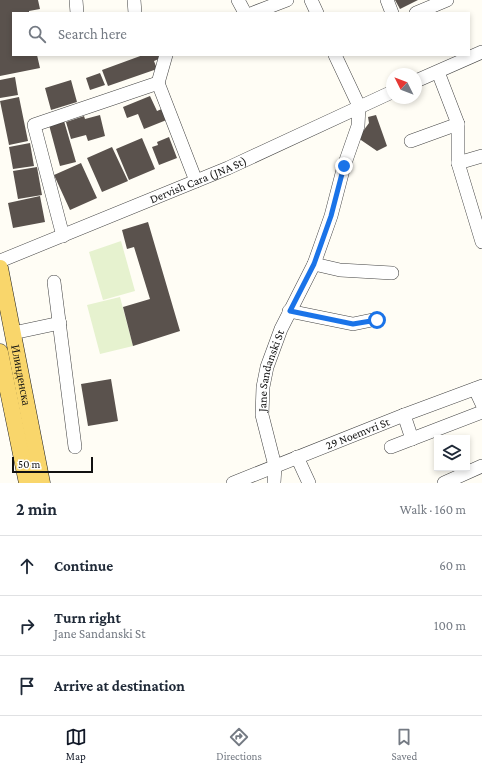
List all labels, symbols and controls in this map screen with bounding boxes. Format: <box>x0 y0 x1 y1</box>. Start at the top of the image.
search box <box>12 12 470 56</box>
icon: search <box>26 23 48 45</box>
text: Search here <box>58 26 127 42</box>
north arrow <box>386 68 422 104</box>
street label: Dervish Cara (JNA St) <box>148 153 249 206</box>
route end <box>335 157 353 175</box>
route start <box>368 311 386 329</box>
street label: Jane Sandanski St <box>255 327 287 413</box>
street label: Илинденска <box>8 343 34 407</box>
street label: 29 Noemvri St <box>324 414 392 452</box>
map controls <box>434 435 470 471</box>
button: layers <box>434 435 470 471</box>
scale bar <box>12 455 93 474</box>
text: 50 m <box>18 458 40 470</box>
text: 2 min <box>16 500 57 519</box>
text: Walk · 160 m <box>400 502 466 517</box>
icon: ahead <box>16 555 38 577</box>
text: Continue <box>54 558 113 574</box>
text: 60 m <box>439 558 466 573</box>
text: Turn right <box>54 610 121 626</box>
icon: right <box>16 615 38 637</box>
text: 100 m <box>434 618 466 633</box>
text: Jane Sandanski St <box>54 626 145 641</box>
icon: arrive <box>16 675 38 697</box>
text: Arrive at destination <box>54 678 185 694</box>
tab: Map <box>65 726 87 762</box>
tab: Directions <box>216 726 262 762</box>
tab: Saved <box>391 726 417 762</box>

